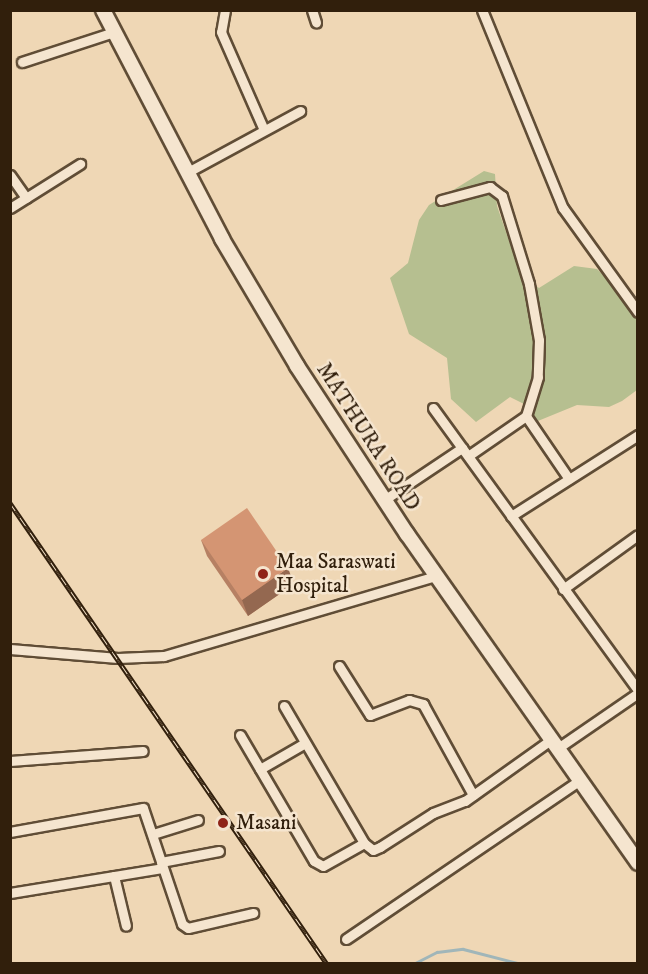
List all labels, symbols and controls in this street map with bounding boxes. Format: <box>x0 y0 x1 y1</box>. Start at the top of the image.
street label: MATHURA ROAD <box>311 358 425 516</box>
place label: Maa Saraswati Hospital <box>276 549 396 599</box>
marker: Maa Saraswati Hospital <box>254 565 272 583</box>
place label: Masani <box>236 810 296 836</box>
marker: Masani <box>214 814 232 832</box>

